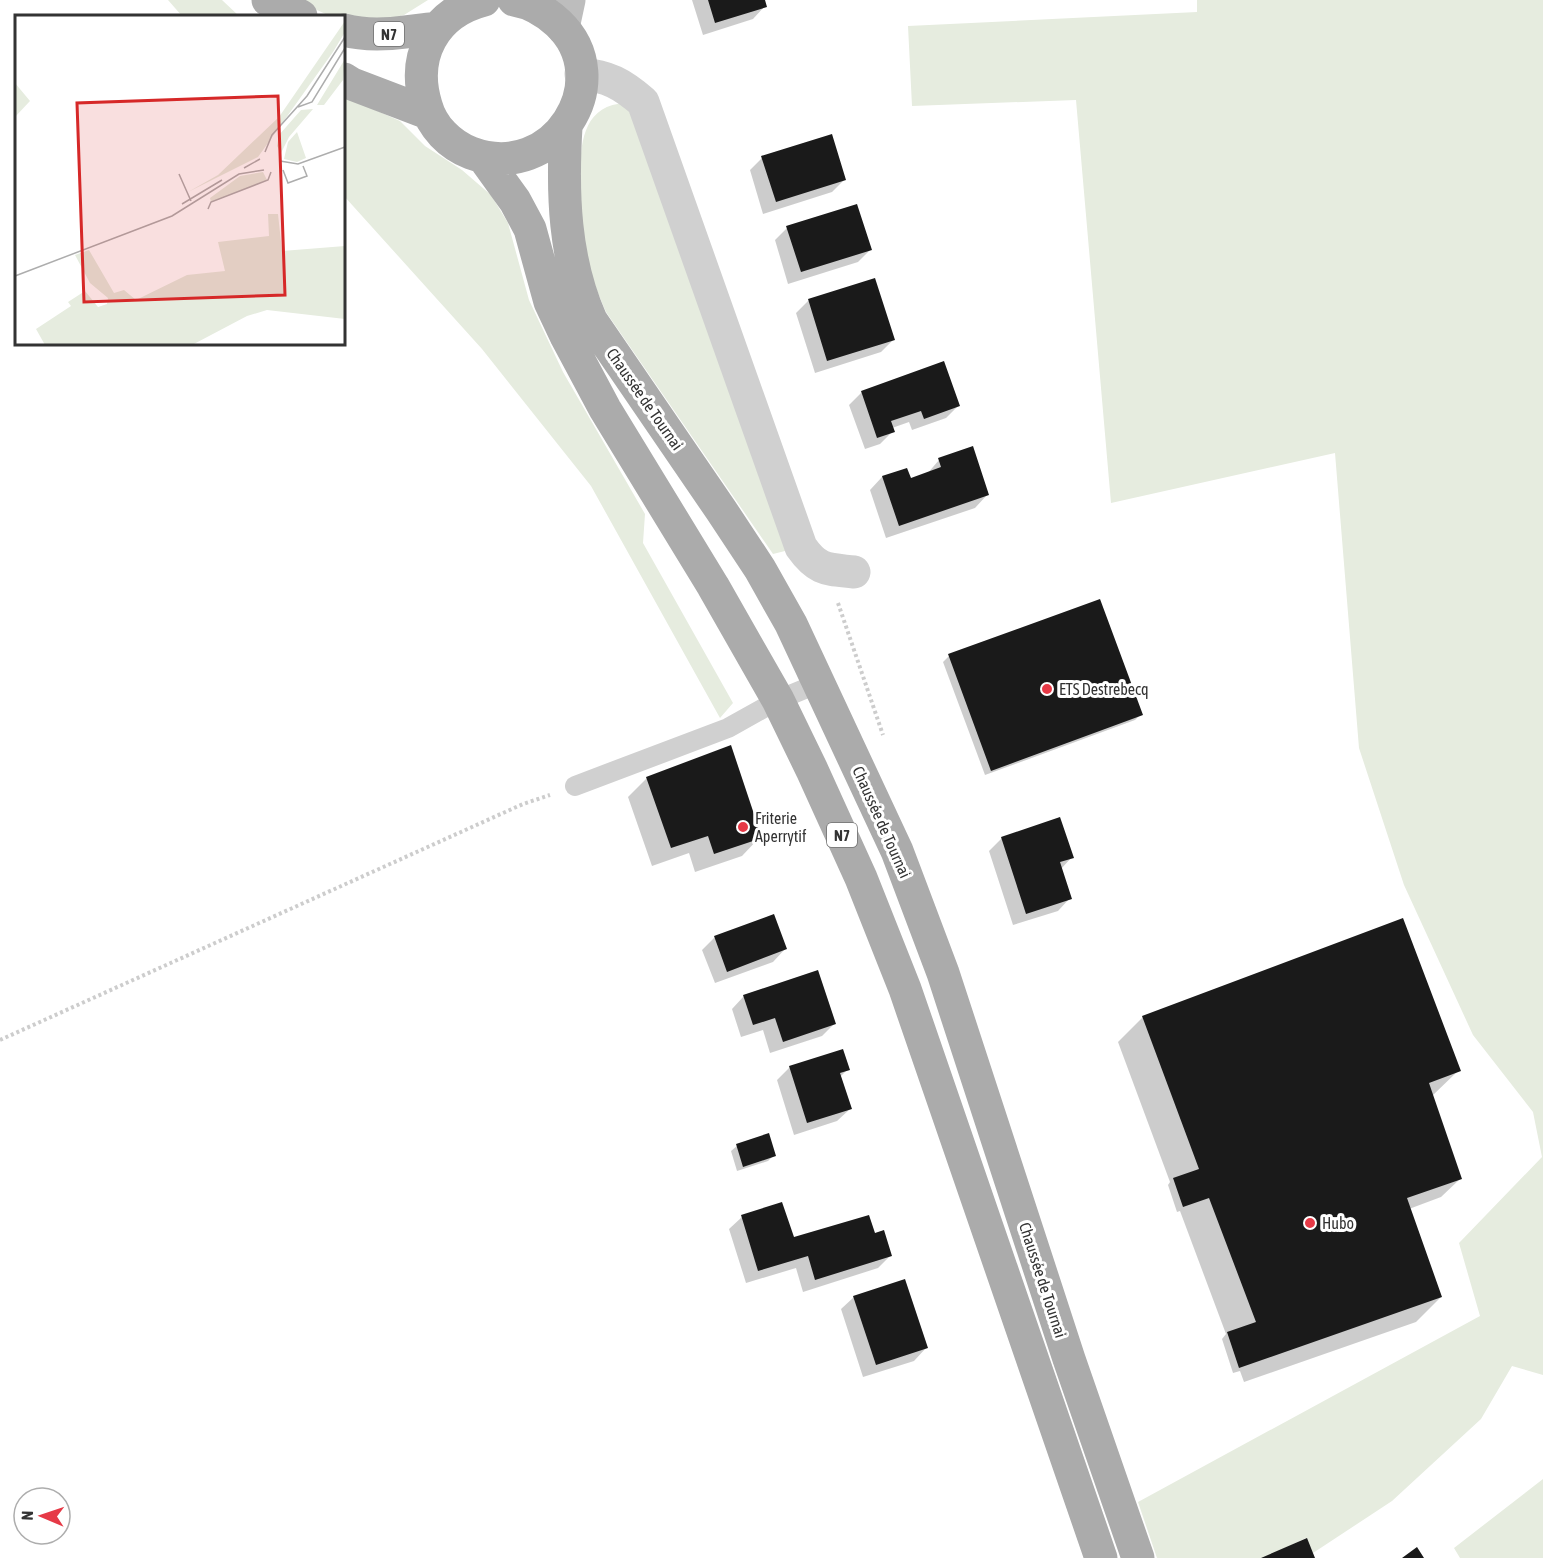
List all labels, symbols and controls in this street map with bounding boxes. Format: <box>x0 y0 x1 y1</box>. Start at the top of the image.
inset map <box>15 15 345 345</box>
road number: N7 <box>374 22 404 46</box>
street label: Chaussée de Tournai <box>603 345 687 453</box>
place label: ETS Destrebecq <box>1059 680 1149 699</box>
marker: ETS Destrebecq <box>1040 682 1054 696</box>
street label: Chaussée de Tournai <box>849 764 915 880</box>
place label: Friterie Aperrytif <box>755 809 807 846</box>
marker: Friterie Aperrytif <box>736 820 750 834</box>
road number: N7 <box>827 823 857 847</box>
place label: Hubo <box>1322 1214 1354 1232</box>
marker: Hubo <box>1303 1216 1317 1230</box>
street label: Chaussée de Tournai <box>1016 1220 1070 1340</box>
north arrow <box>12 1486 72 1546</box>
text: N <box>18 1510 36 1521</box>

